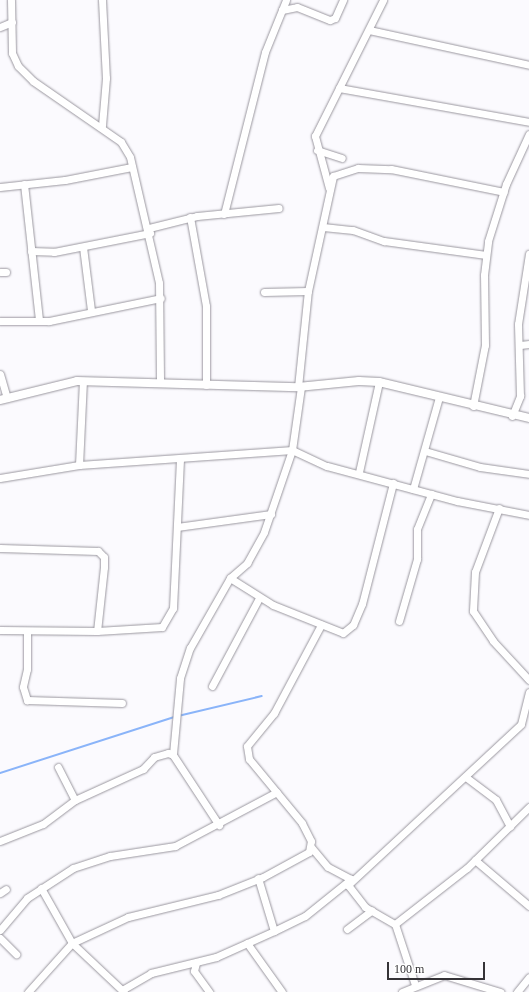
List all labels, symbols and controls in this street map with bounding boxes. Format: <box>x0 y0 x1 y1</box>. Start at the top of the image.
scale bar <box>389 954 487 980</box>
text: 100 m <box>394 962 424 976</box>

